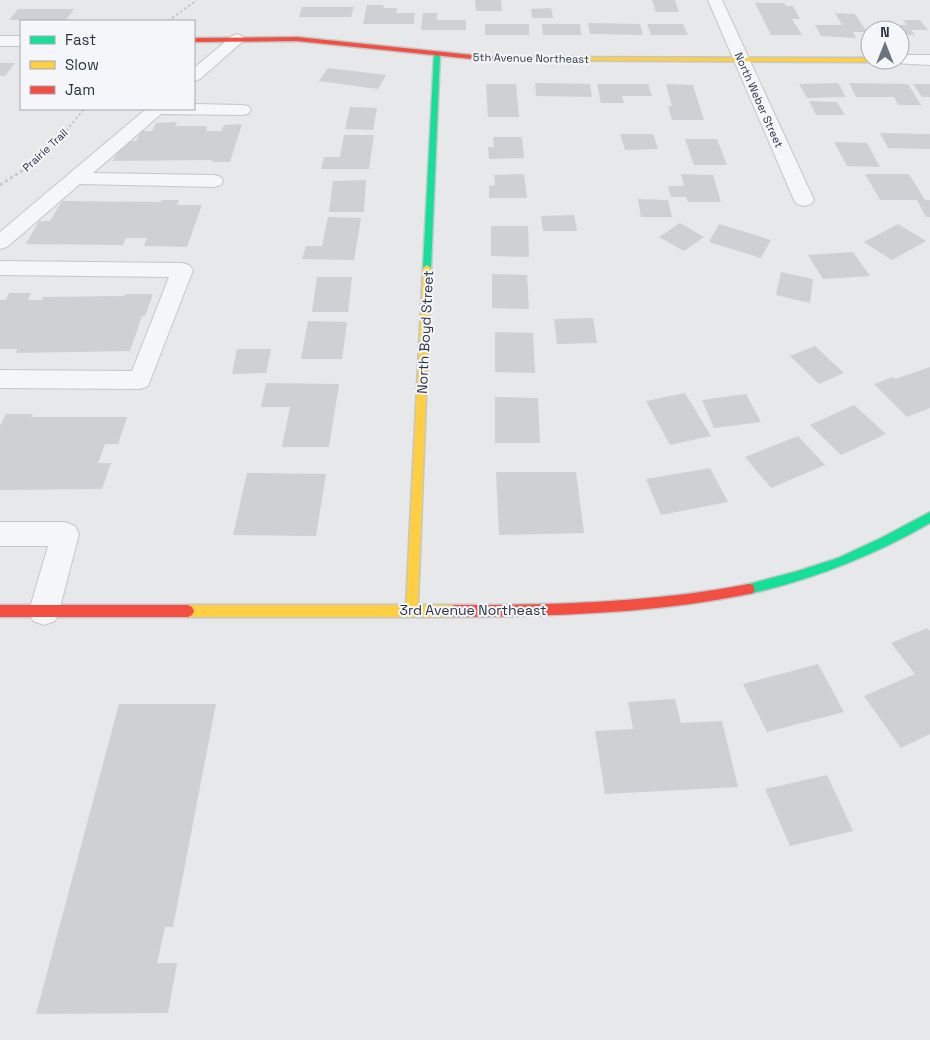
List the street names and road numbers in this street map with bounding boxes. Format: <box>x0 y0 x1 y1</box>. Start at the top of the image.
street label: 5th Avenue Northeast <box>473 50 589 66</box>
street label: North Weber Street <box>732 50 786 150</box>
street label: Prairie Trail <box>19 126 71 174</box>
street label: North Boyd Street <box>413 270 437 394</box>
street label: 3rd Avenue Northeast <box>399 601 547 619</box>

